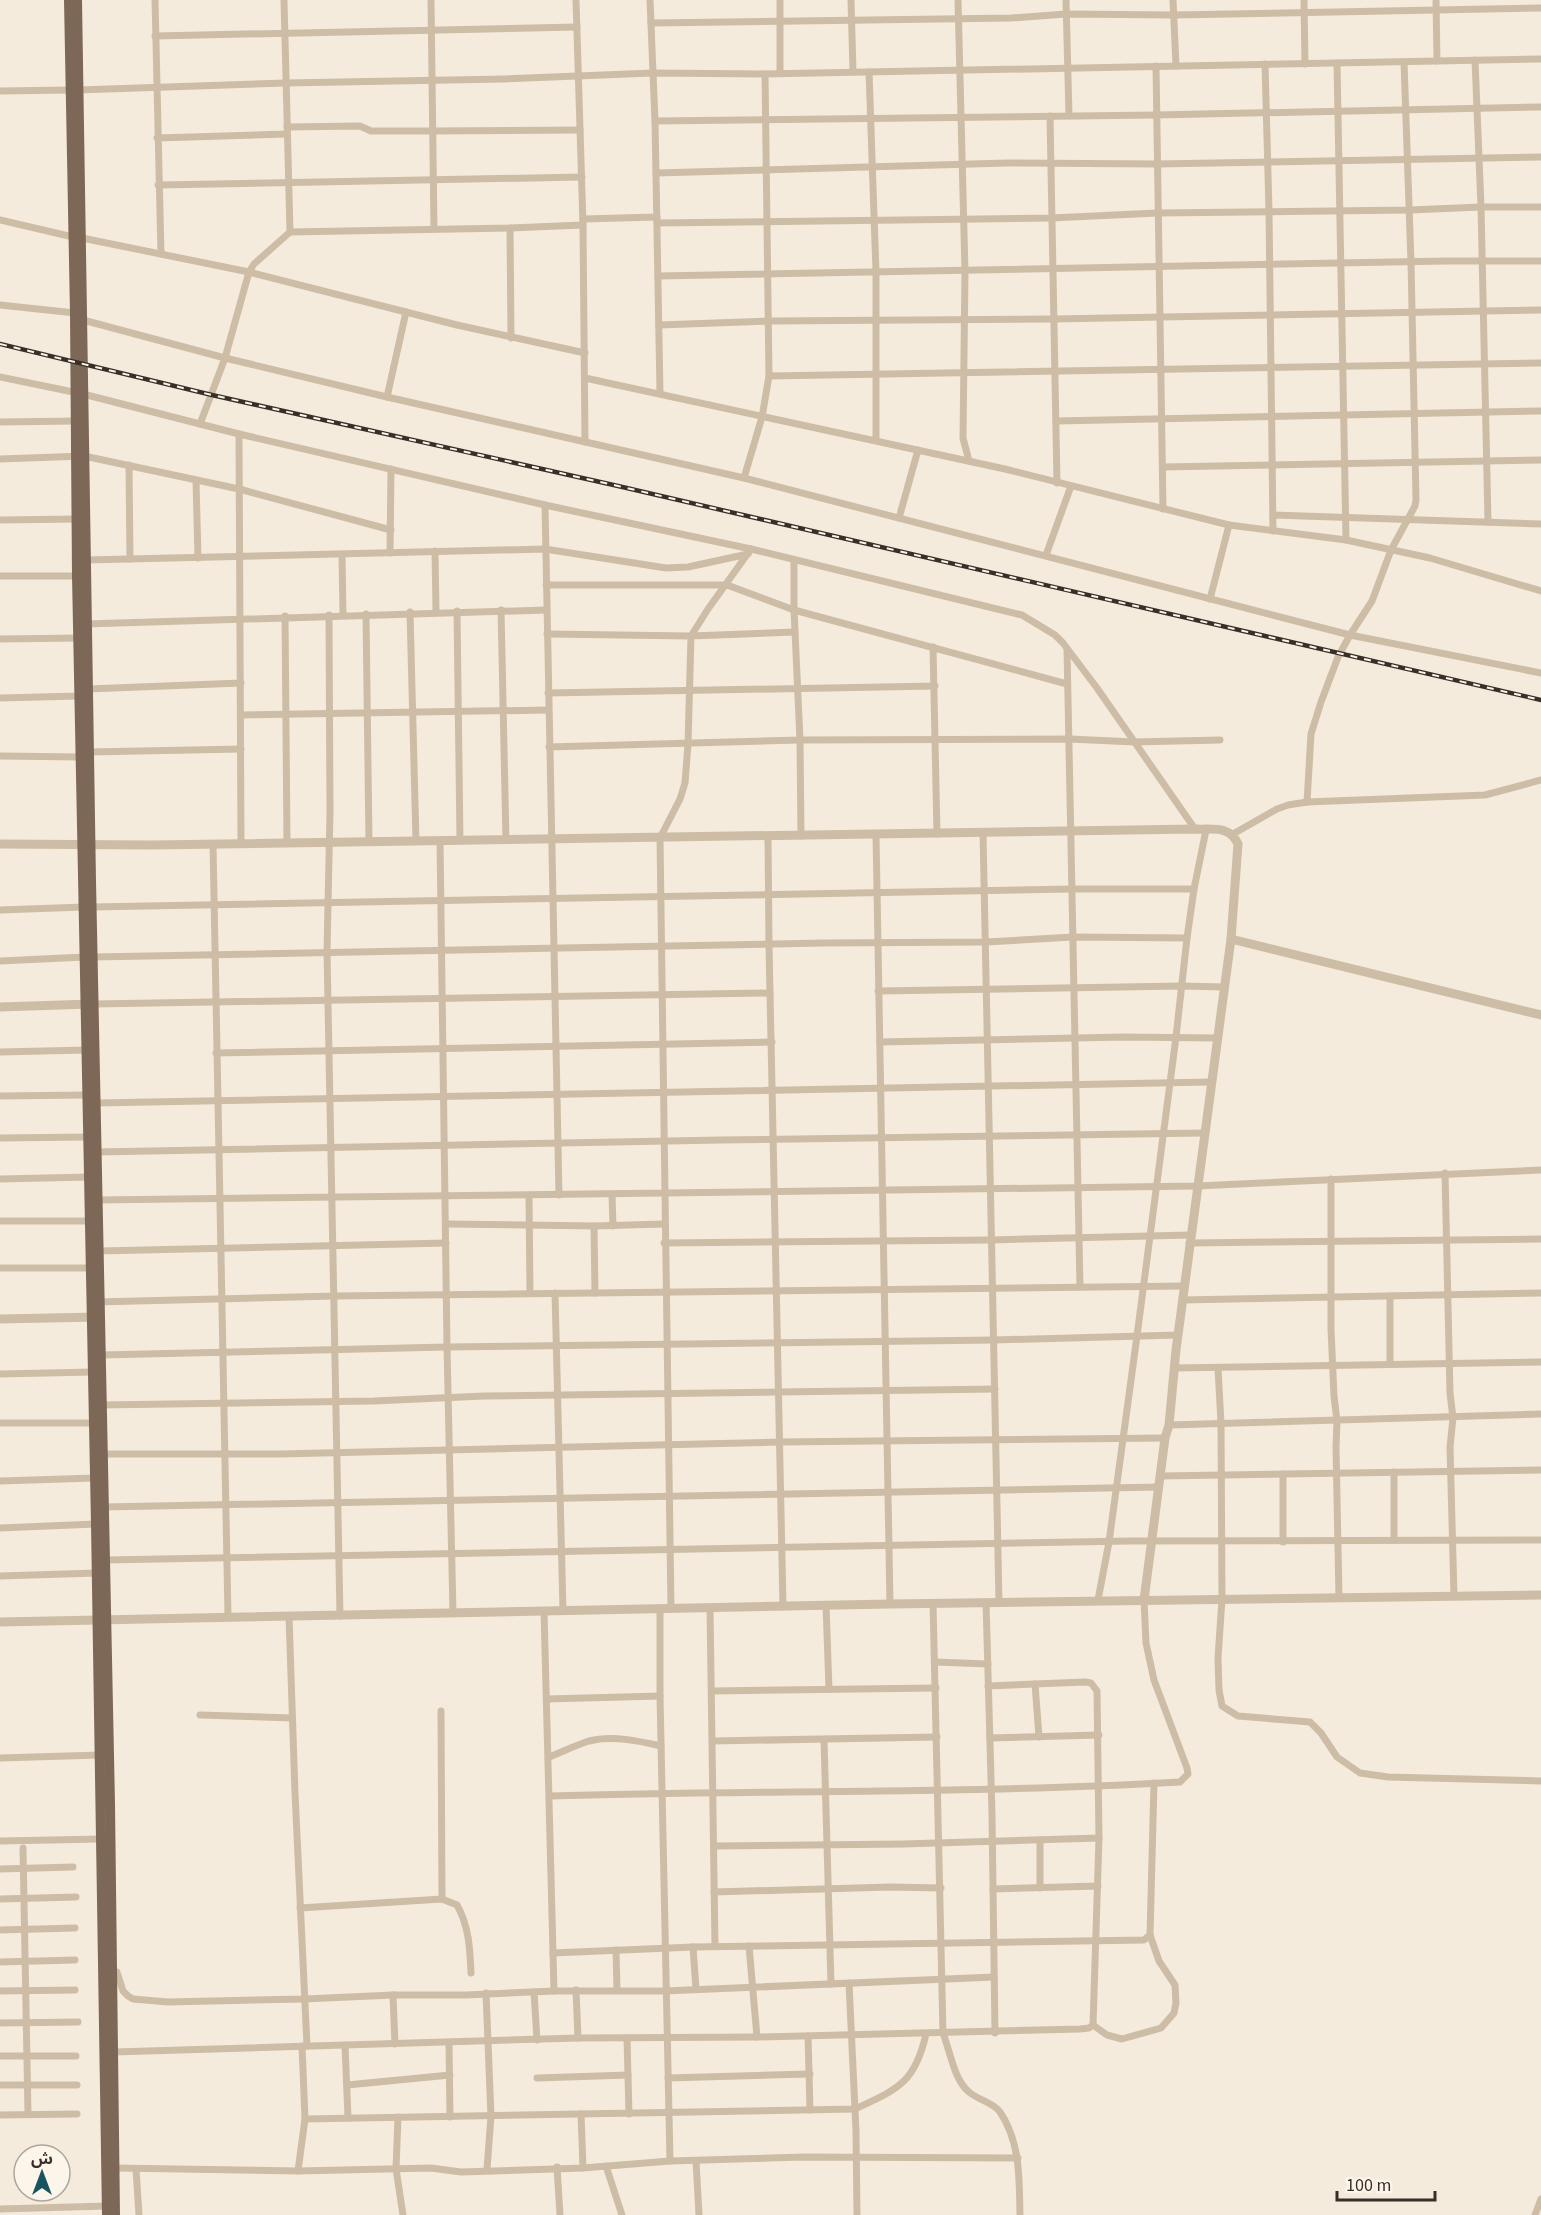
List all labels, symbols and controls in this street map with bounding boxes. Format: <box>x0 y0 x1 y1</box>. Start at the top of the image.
north arrow <box>12 2143 72 2203</box>
text: ش <box>31 2148 53 2170</box>
scale bar <box>1337 2164 1434 2202</box>
text: 100 m <box>1346 2173 1391 2198</box>

